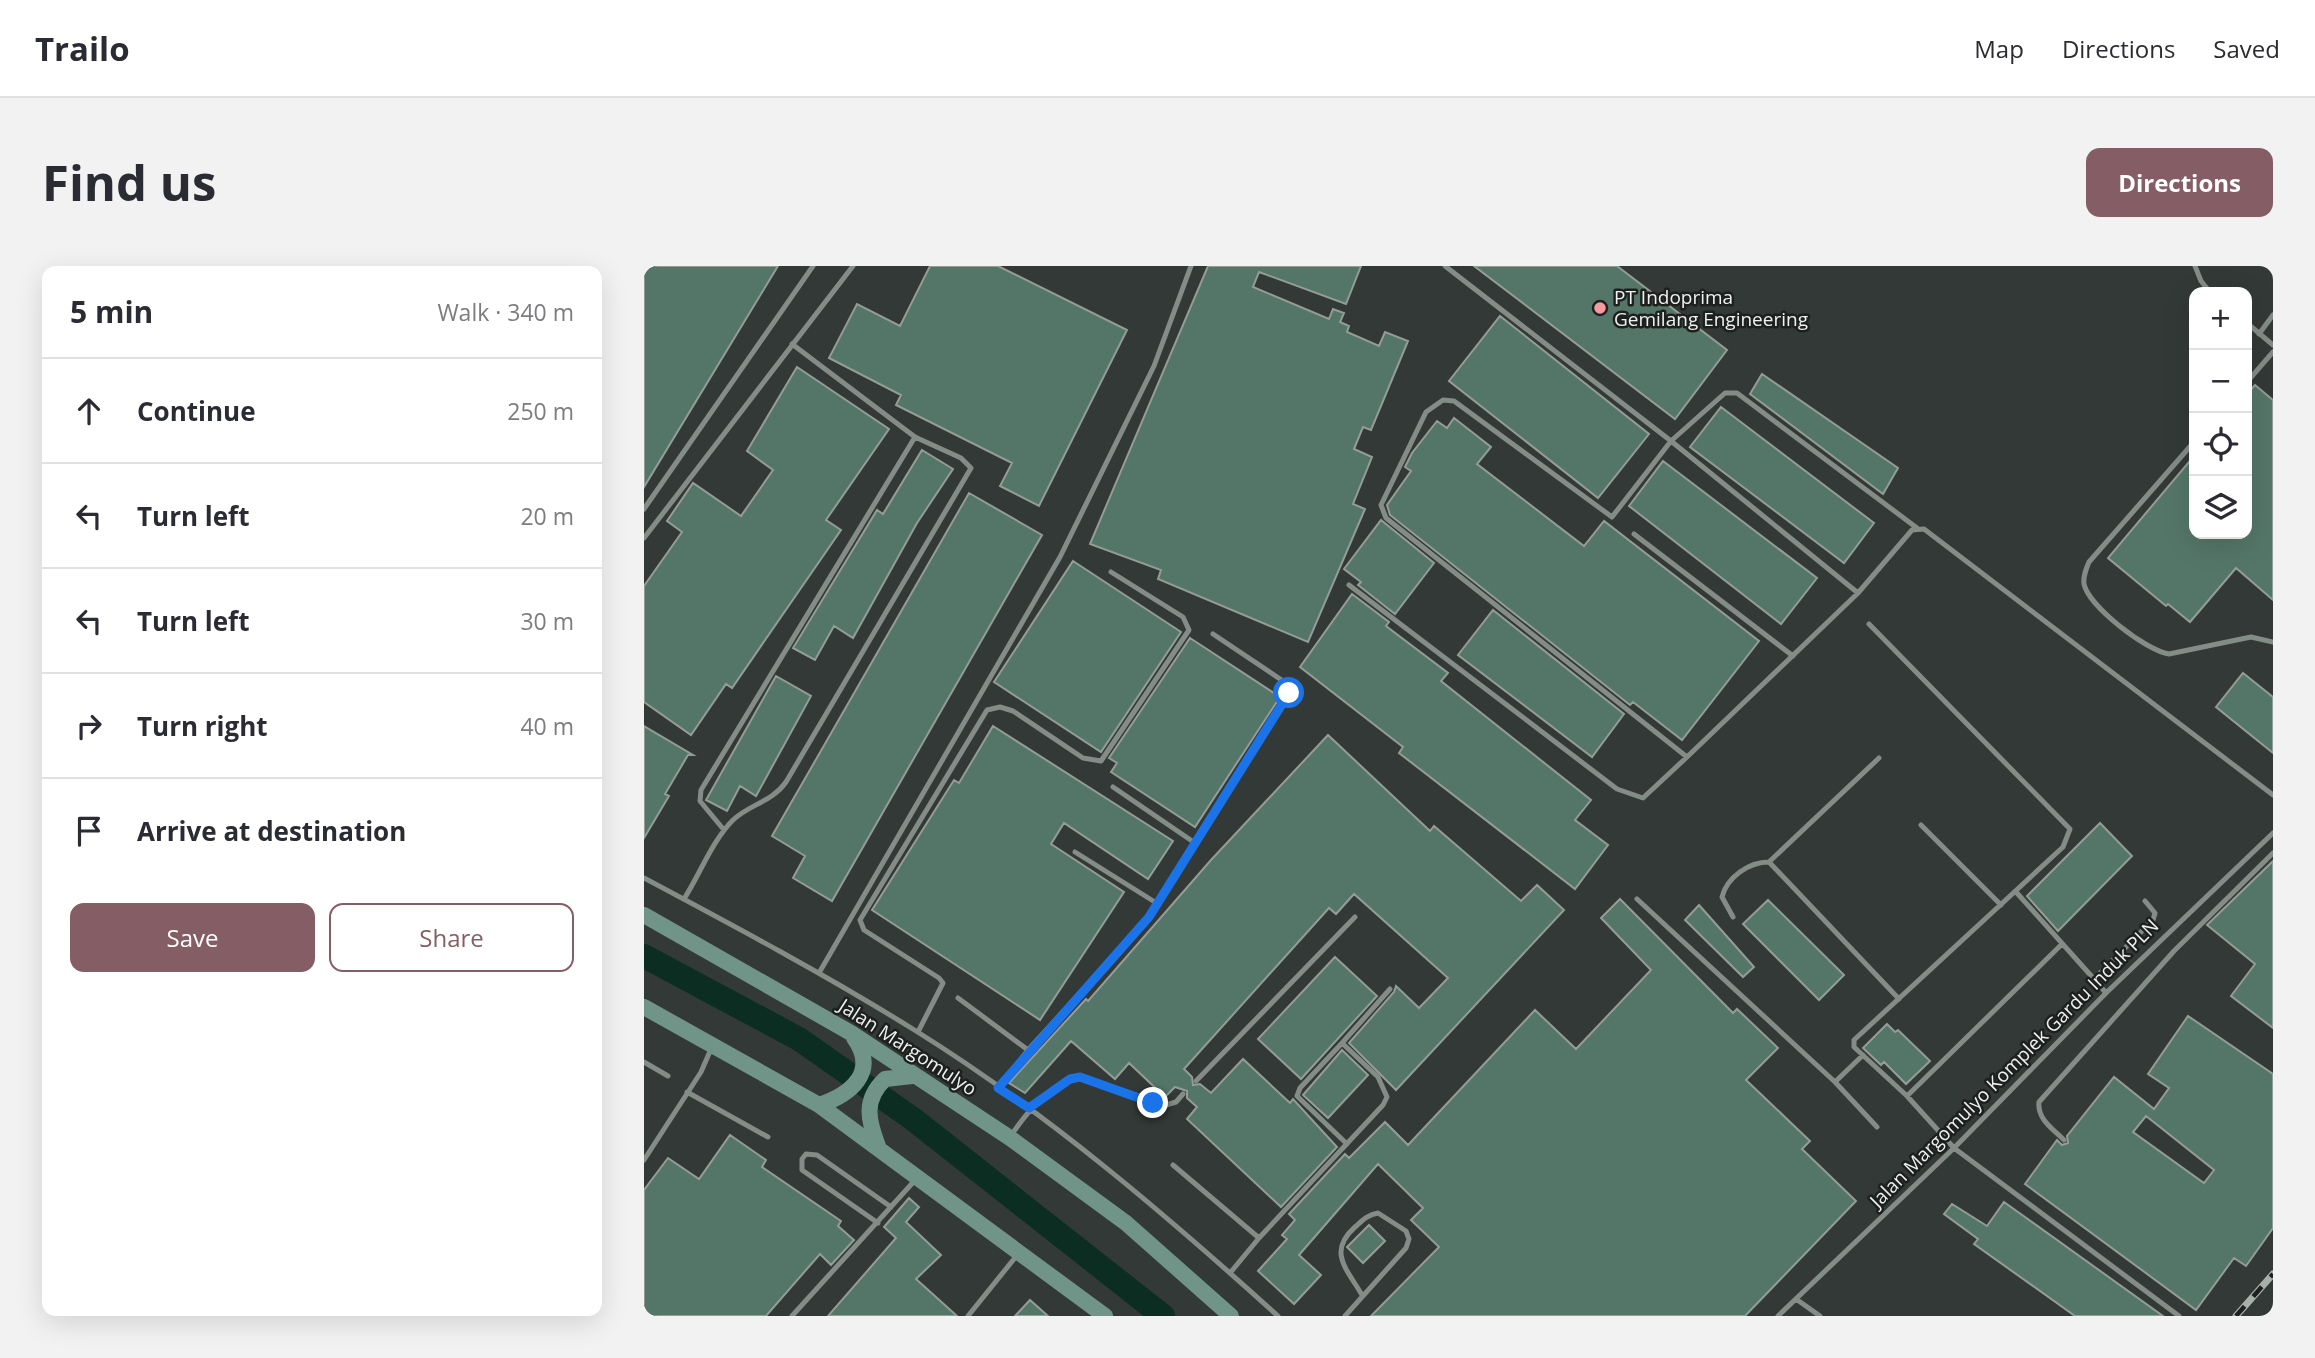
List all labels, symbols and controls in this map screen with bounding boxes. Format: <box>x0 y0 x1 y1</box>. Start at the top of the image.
text: Trailo <box>35 26 130 71</box>
text: Map <box>1974 32 2024 65</box>
text: Directions <box>2062 32 2175 65</box>
text: Saved <box>2213 32 2280 65</box>
button: Directions <box>2086 148 2273 217</box>
text: Find us <box>42 149 216 215</box>
place label: PT Indoprima Gemilang Engineering <box>1614 284 1808 332</box>
map controls <box>2189 287 2252 539</box>
button: + <box>2189 287 2252 350</box>
text: 5 min <box>70 291 153 332</box>
text: Walk · 340 m <box>437 296 574 328</box>
marker: PT Indoprima Gemilang Engineering <box>1592 300 1608 316</box>
button: − <box>2189 350 2252 413</box>
icon: ahead <box>70 392 108 430</box>
text: Continue <box>137 393 256 429</box>
text: 250 m <box>507 395 574 427</box>
button: locate <box>2189 413 2252 476</box>
button: layers <box>2189 476 2252 539</box>
icon: left <box>70 497 108 535</box>
text: Turn left <box>137 498 249 534</box>
text: 20 m <box>520 500 574 532</box>
icon: left <box>70 602 108 640</box>
text: Turn left <box>137 603 249 639</box>
text: 30 m <box>520 605 574 637</box>
route start <box>1273 677 1304 708</box>
icon: right <box>70 707 108 745</box>
text: Turn right <box>137 708 268 744</box>
text: 40 m <box>520 710 574 742</box>
icon: arrive <box>70 812 108 850</box>
text: Arrive at destination <box>137 813 406 849</box>
button: Save <box>70 903 315 972</box>
button: Share <box>329 903 574 972</box>
street label: Jalan Margomulyo Komplek Gardu Induk PLN <box>1863 913 2164 1214</box>
street label: Jalan Margomulyo <box>832 992 982 1101</box>
route end <box>1137 1087 1168 1118</box>

